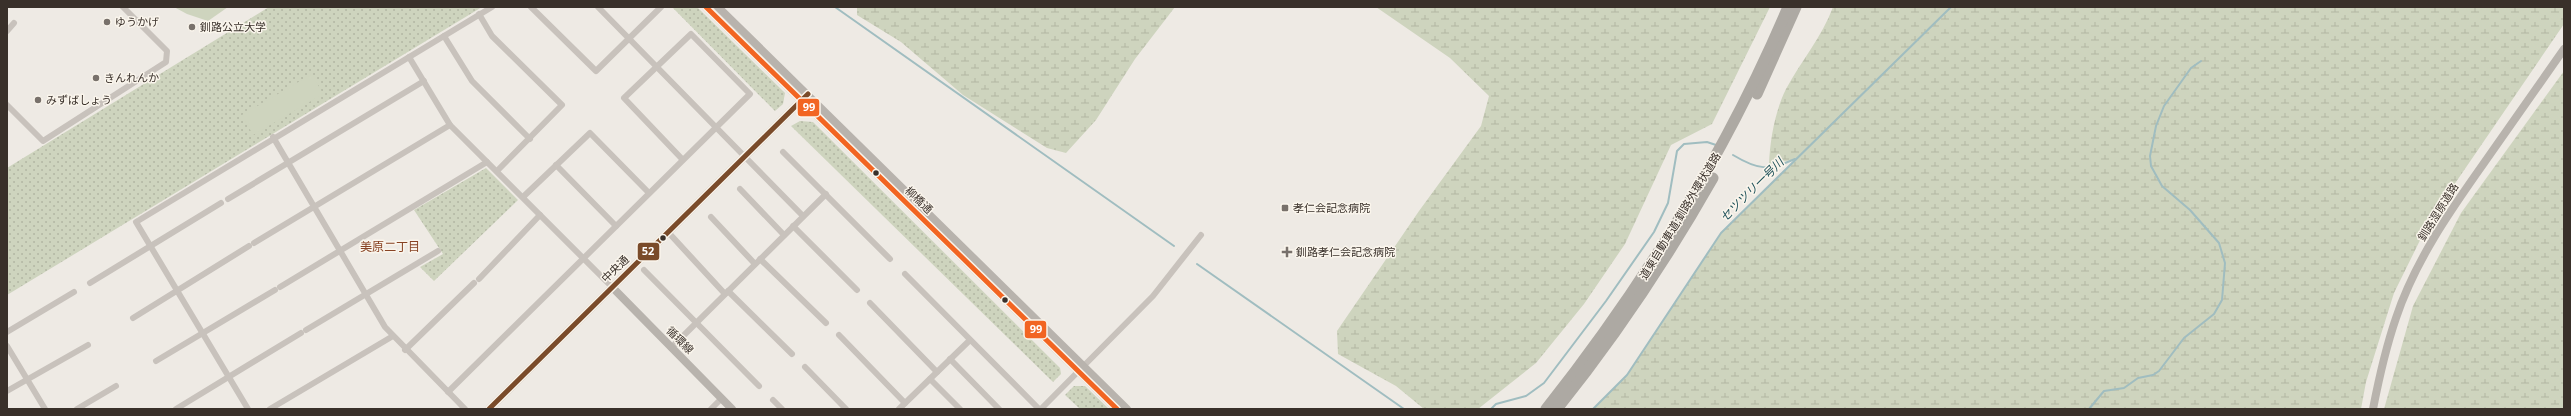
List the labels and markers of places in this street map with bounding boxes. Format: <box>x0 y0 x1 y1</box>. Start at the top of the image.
place label: ゆうかげ <box>115 14 159 29</box>
marker: ゆうかげ <box>102 17 112 27</box>
place label: 釧路公立大学 <box>200 19 266 34</box>
marker: 釧路公立大学 <box>187 22 197 32</box>
place label: きんれんか <box>104 70 159 85</box>
marker: きんれんか <box>91 73 101 83</box>
place label: みずばしょう <box>46 92 112 107</box>
marker: みずばしょう <box>33 95 43 105</box>
unlabelled marker <box>871 168 881 178</box>
place label: 孝仁会記念病院 <box>1293 200 1370 215</box>
marker: 孝仁会記念病院 <box>1280 203 1290 213</box>
unlabelled marker <box>658 233 668 243</box>
place label: 釧路孝仁会記念病院 <box>1296 244 1395 259</box>
marker: 釧路孝仁会記念病院 <box>1281 246 1293 258</box>
unlabelled marker <box>1000 295 1010 305</box>

